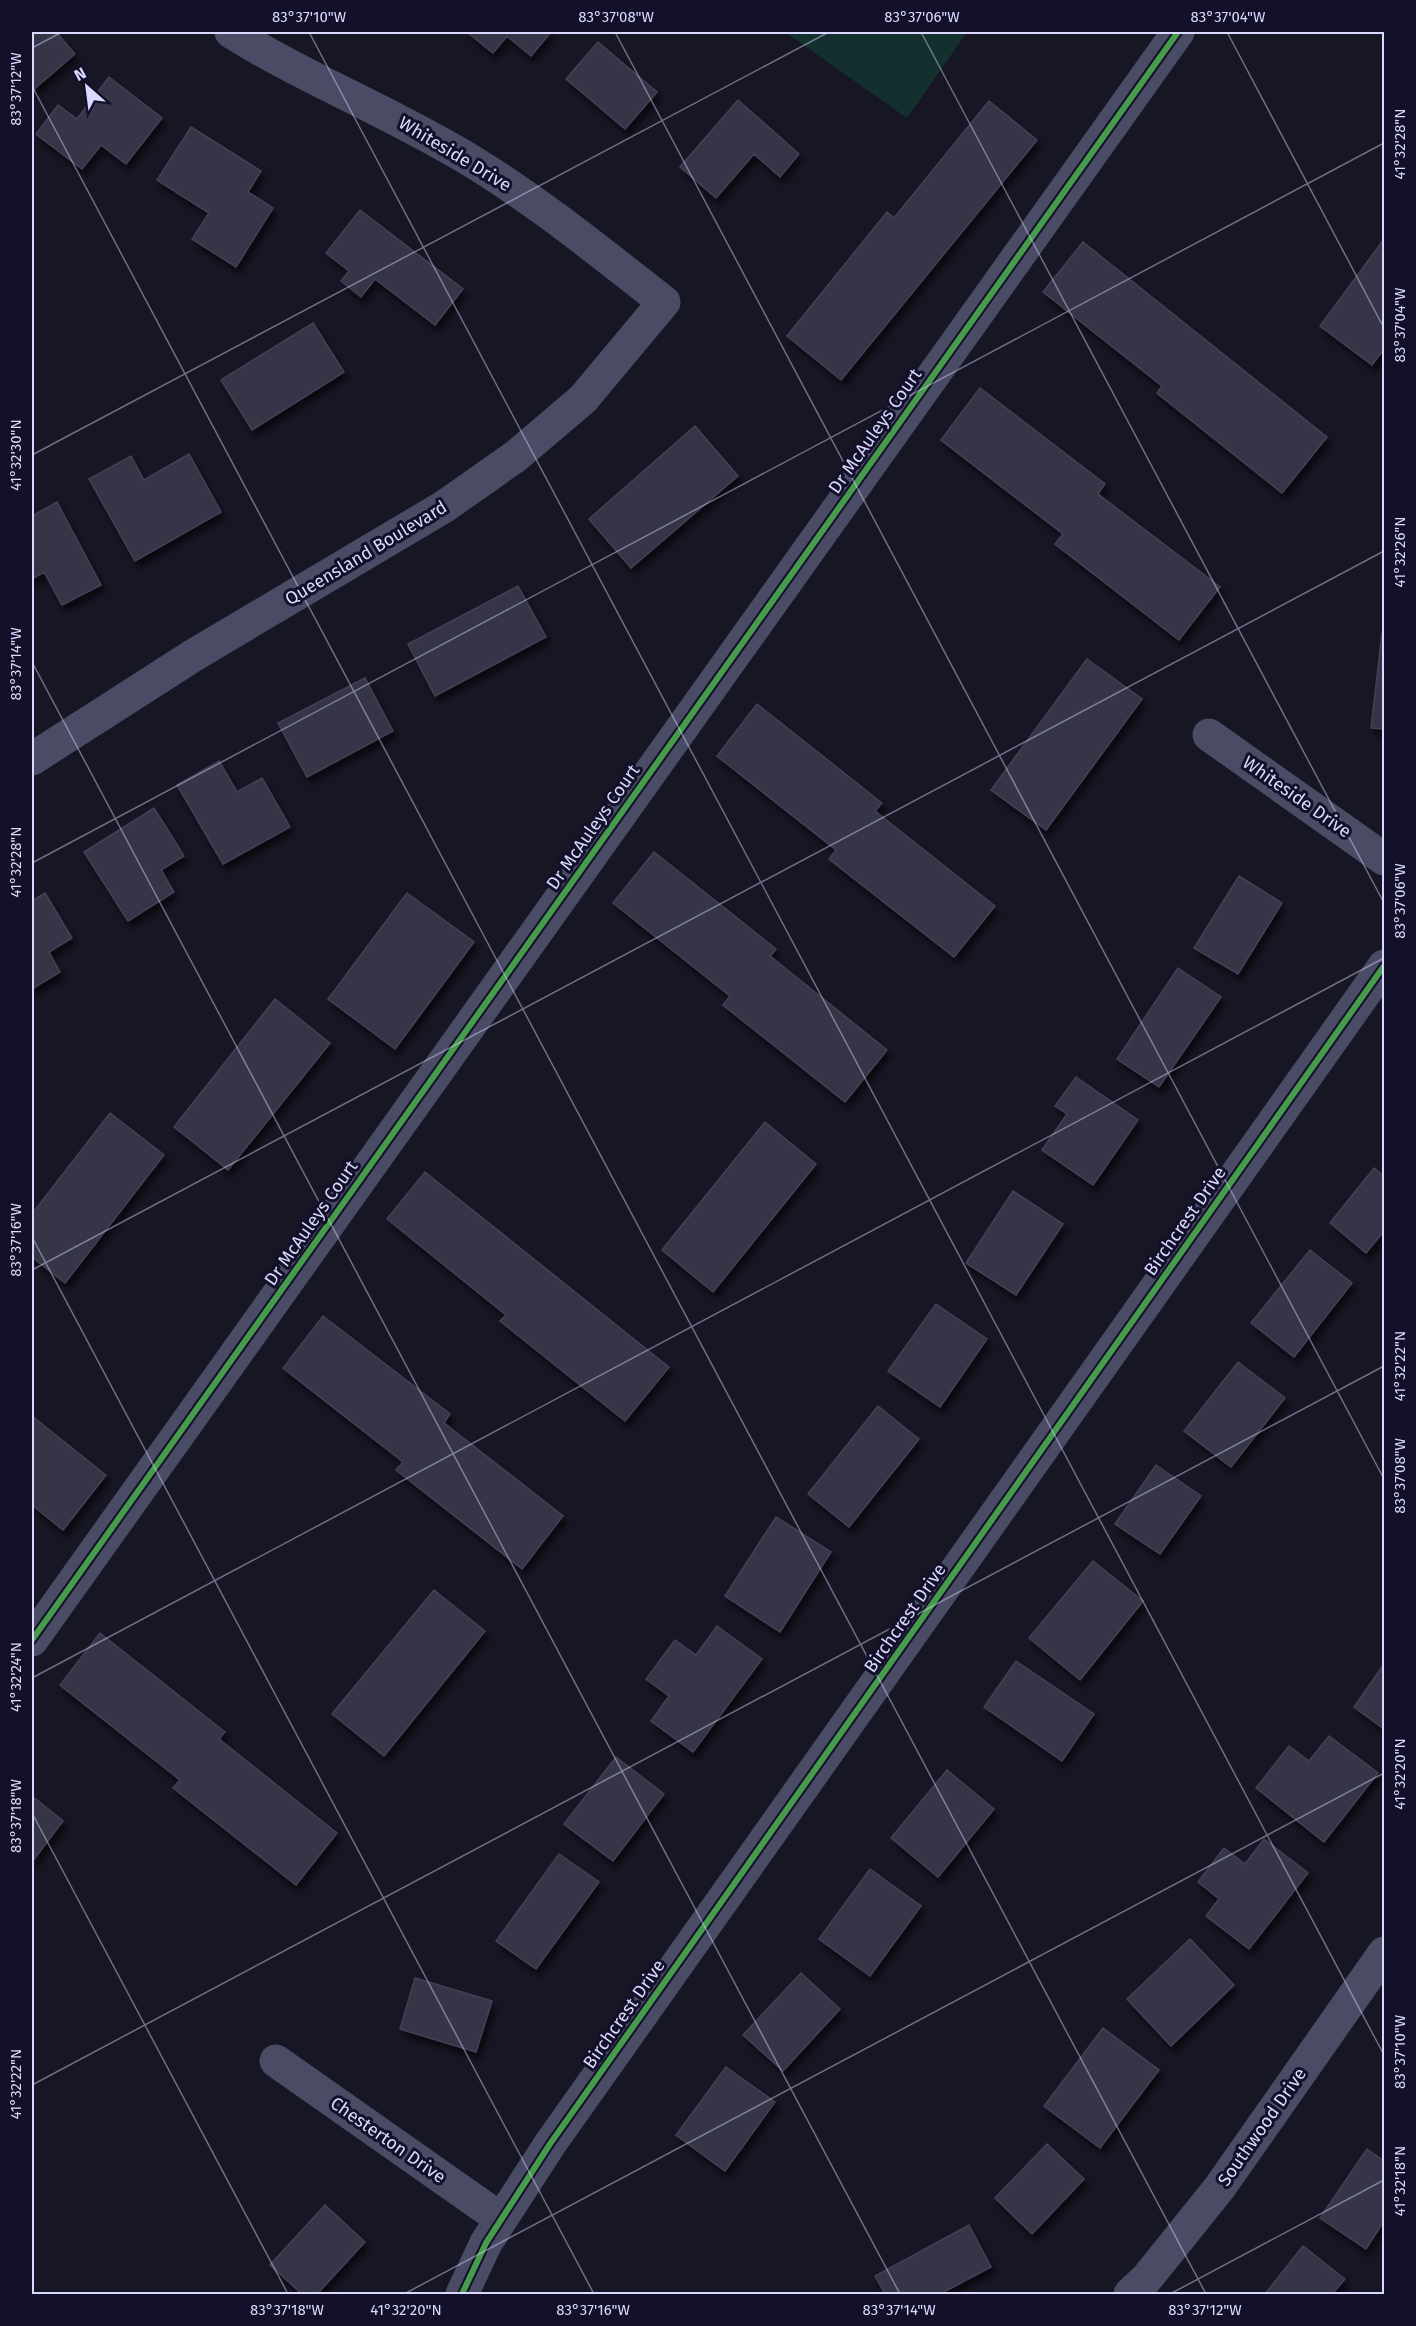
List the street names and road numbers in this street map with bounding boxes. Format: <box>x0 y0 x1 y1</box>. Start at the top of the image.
street label: Whiteside Drive <box>395 112 515 196</box>
street label: Dr McAuleys Court <box>824 364 927 498</box>
street label: Queensland Boulevard <box>281 496 451 610</box>
street label: Whiteside Drive <box>1238 751 1356 843</box>
street label: Dr McAuleys Court <box>542 760 645 894</box>
street label: Dr McAuleys Court <box>260 1156 363 1290</box>
street label: Birchcrest Drive <box>1139 1162 1231 1280</box>
street label: Birchcrest Drive <box>859 1559 951 1677</box>
street label: Birchcrest Drive <box>578 1955 670 2073</box>
street label: Southwood Drive <box>1213 2064 1311 2190</box>
street label: Chesterton Drive <box>326 2092 450 2188</box>

